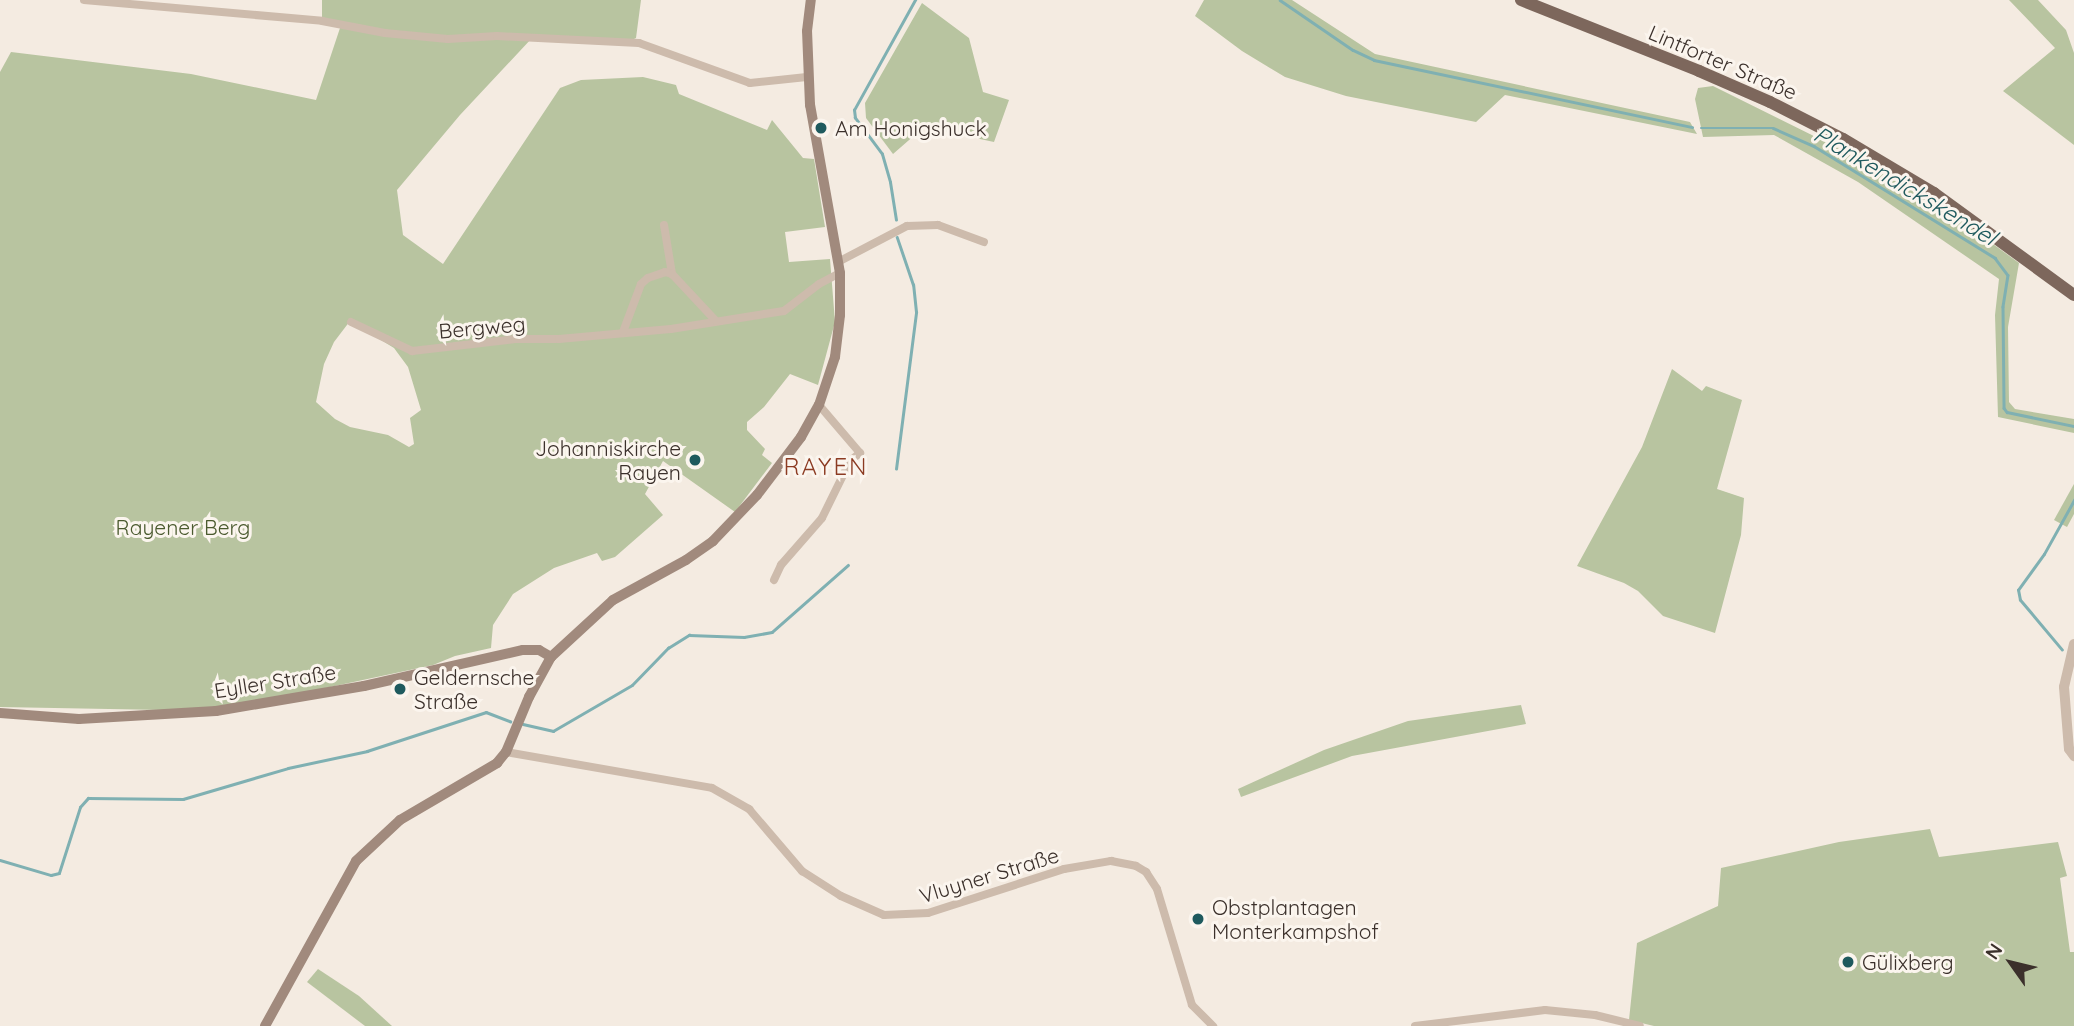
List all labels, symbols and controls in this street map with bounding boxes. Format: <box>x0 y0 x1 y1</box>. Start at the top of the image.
street label: Lintforter Straße <box>1645 19 1801 105</box>
place label: Am Honigshuck <box>835 115 987 141</box>
marker: Am Honigshuck <box>813 120 829 136</box>
water label: Plankendickskendel <box>1809 121 2001 251</box>
street label: Bergweg <box>438 311 526 343</box>
place label: Johanniskirche Rayen <box>535 435 681 485</box>
marker: Johanniskirche Rayen <box>687 452 703 468</box>
district label: RAYEN <box>784 453 868 481</box>
park label: Rayener Berg <box>116 514 250 540</box>
street label: Eyller Straße <box>212 659 338 703</box>
place label: Geldernsche Straße <box>414 664 534 714</box>
marker: Geldernsche Straße <box>392 681 408 697</box>
street label: Vluyner Straße <box>916 842 1062 908</box>
place label: Obstplantagen Monterkampshof <box>1212 894 1379 944</box>
marker: Obstplantagen Monterkampshof <box>1190 911 1206 927</box>
north arrow <box>1976 928 2046 998</box>
text: N <box>1980 939 2007 964</box>
place label: Gülixberg <box>1862 949 1953 975</box>
marker: Gülixberg <box>1840 954 1856 970</box>

